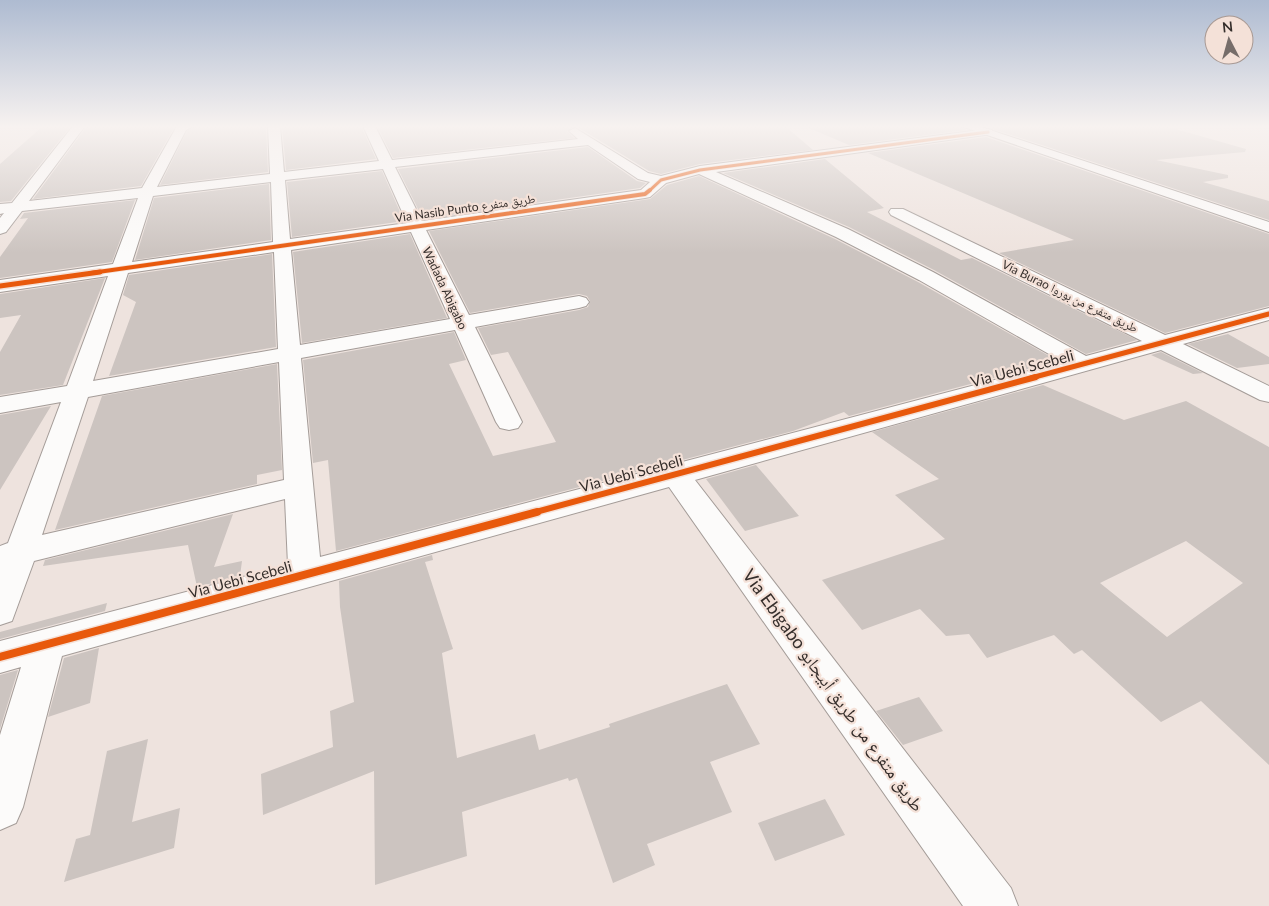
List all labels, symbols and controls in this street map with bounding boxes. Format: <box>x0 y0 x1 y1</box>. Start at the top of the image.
north arrow <box>1204 15 1254 65</box>
text: N <box>1221 18 1234 36</box>
street label: Via Nasib Punto طريق متفرع <box>394 191 536 226</box>
street label: Wadada Abigabo <box>419 244 471 332</box>
street label: Via Burao طريق متفرع من بوروا <box>999 257 1140 336</box>
street label: Via Uebi Scebeli <box>968 346 1076 390</box>
street label: Via Uebi Scebeli <box>577 451 685 495</box>
street label: Via Uebi Scebeli <box>186 557 294 601</box>
street label: Via Ebigabo طريق متفرع من طريق أبيجابو <box>738 564 929 816</box>

